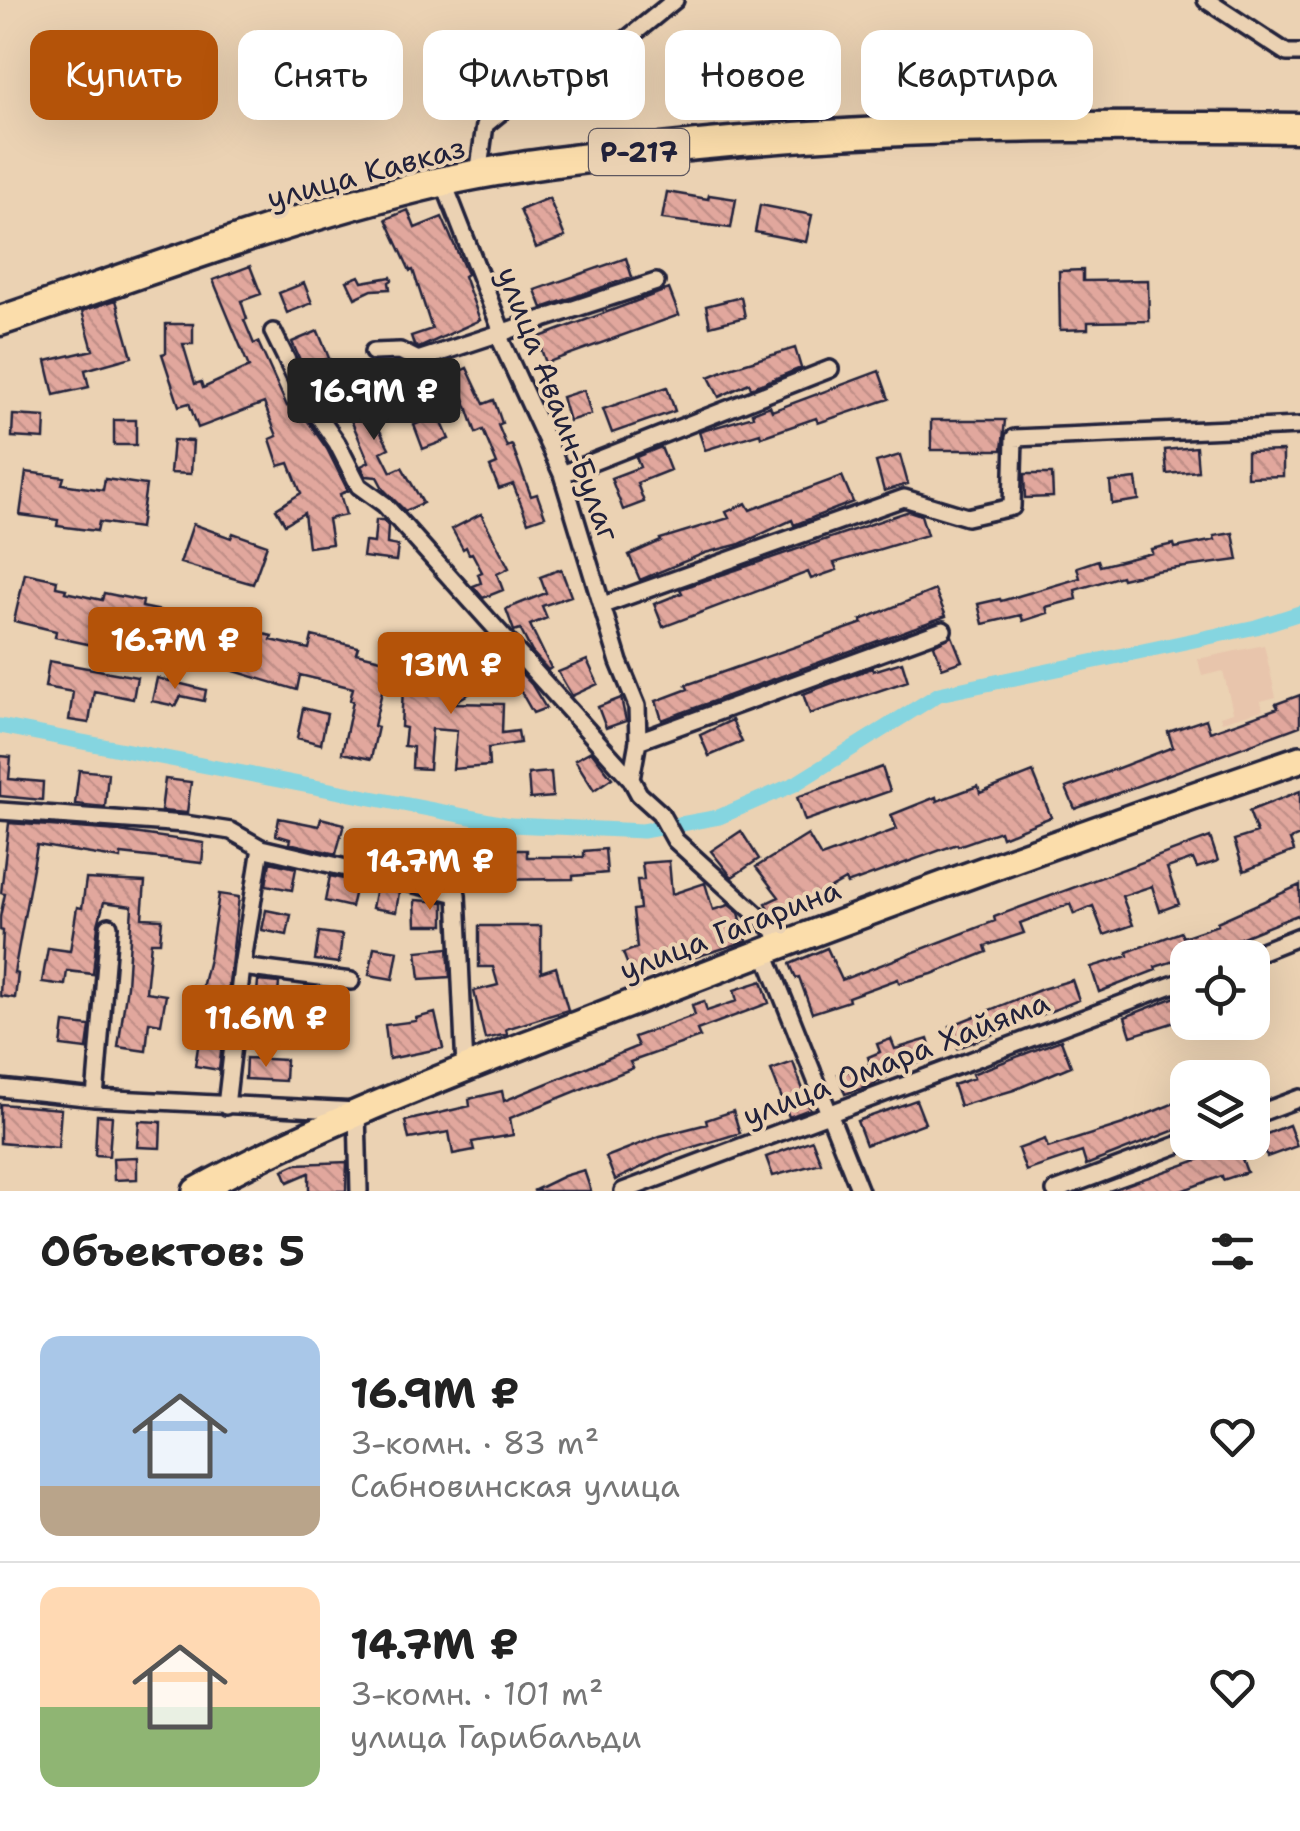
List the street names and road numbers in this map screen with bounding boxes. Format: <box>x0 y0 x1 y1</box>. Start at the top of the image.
street label: улица Кавказ <box>262 126 469 219</box>
road number: Р-217 <box>589 129 689 175</box>
street label: улица Аваин-Булаг <box>487 261 630 548</box>
street label: улица Гагарина <box>613 868 846 991</box>
street label: улица Омара Хайяма <box>737 981 1055 1136</box>

